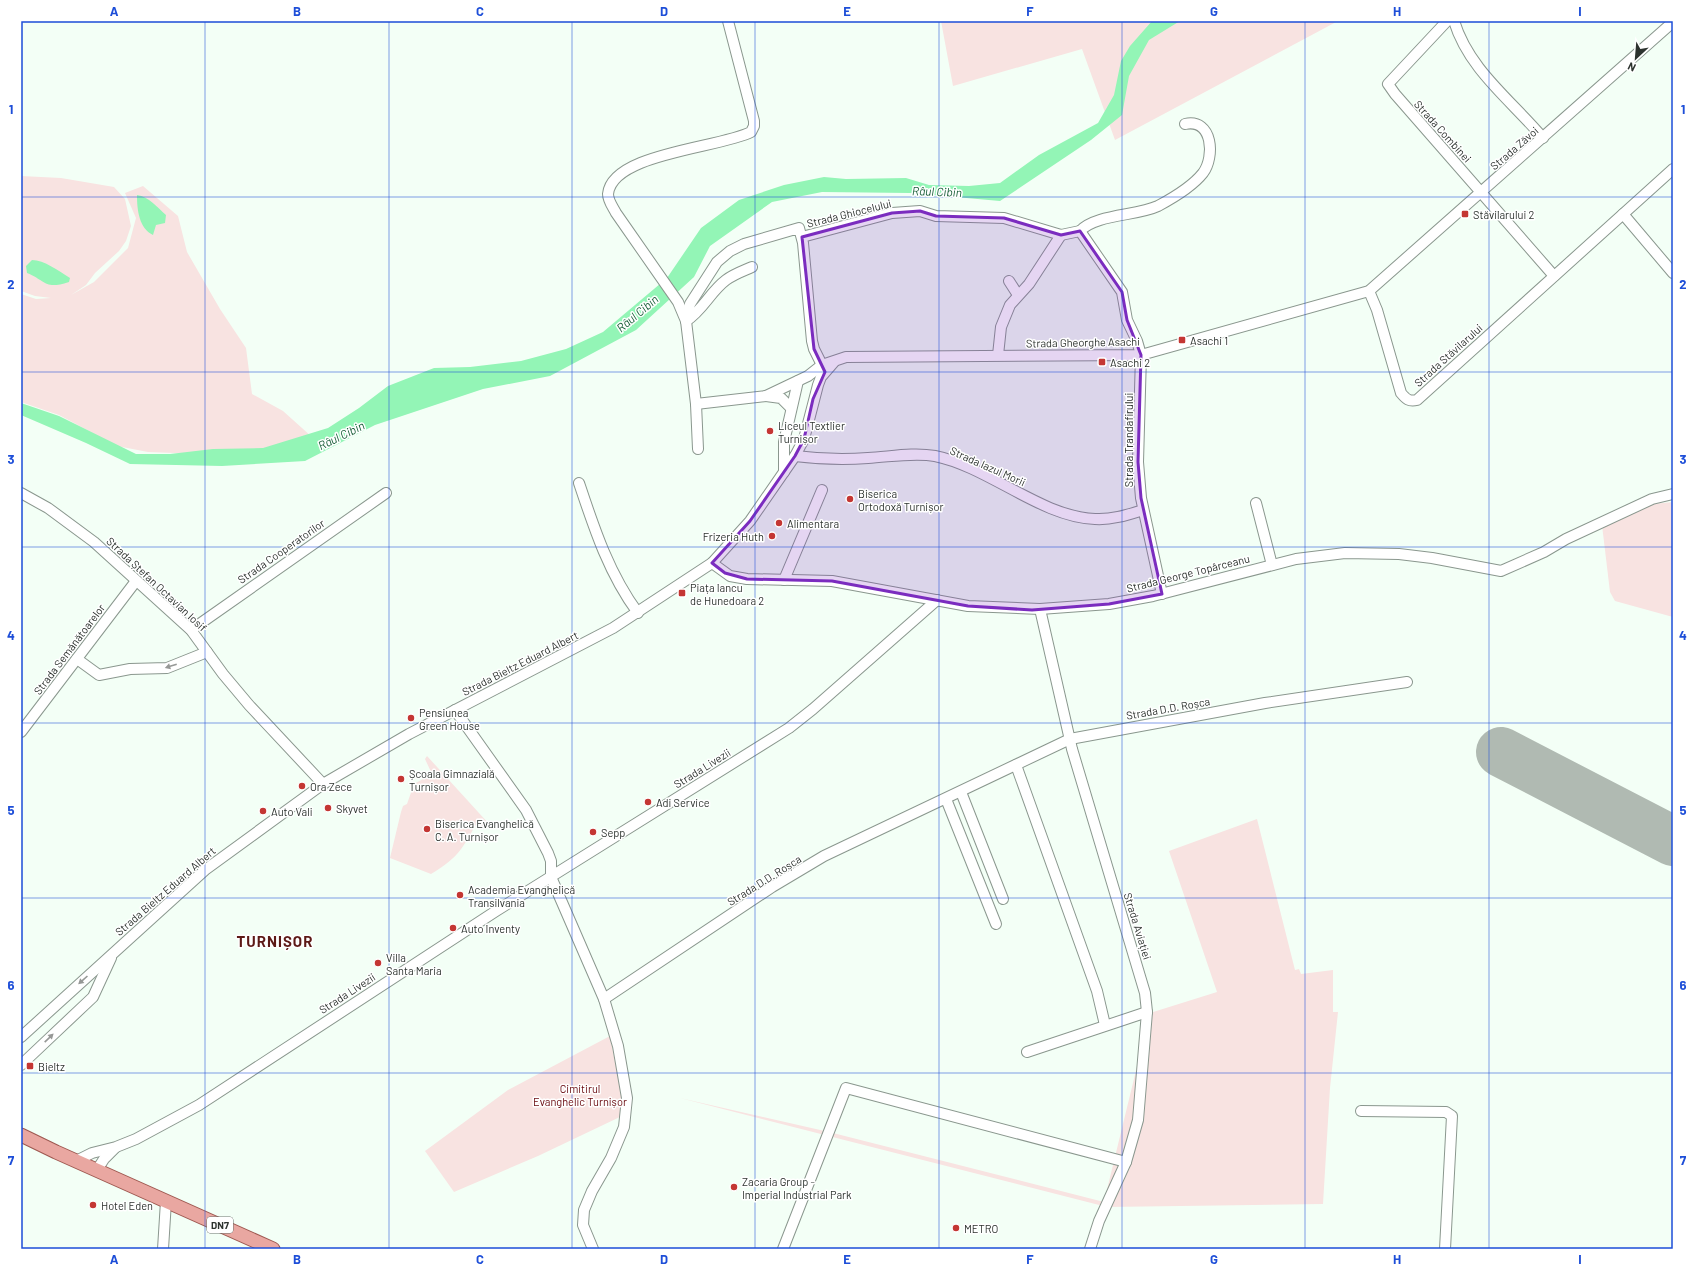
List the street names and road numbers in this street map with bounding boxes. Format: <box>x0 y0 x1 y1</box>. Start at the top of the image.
street label: Strada Combinei <box>1412 97 1474 165</box>
street label: Strada Zăvoi <box>1487 124 1541 172</box>
street label: Strada Ghiocelului <box>805 196 893 230</box>
street label: Strada Stăvilarului <box>1411 321 1485 389</box>
street label: Strada Gheorghe Asachi <box>1026 335 1140 349</box>
street label: Strada Trandafirului <box>1122 393 1135 487</box>
street label: Strada Iazul Morii <box>948 444 1028 489</box>
street label: Strada Cooperatorilor <box>235 516 327 586</box>
street label: Strada Ștefan Octavian Iosif <box>104 534 210 634</box>
street label: Strada George Topârceanu <box>1125 551 1251 595</box>
street label: Strada Semănătoarelor <box>31 601 107 697</box>
street label: Strada Bieltz Eduard Albert <box>460 628 580 698</box>
street label: Strada D.D. Roșca <box>1125 694 1211 722</box>
street label: Strada Livezii <box>671 745 733 791</box>
street label: Strada Bieltz Eduard Albert <box>112 844 218 938</box>
street label: Strada D.D. Roșca <box>725 852 803 908</box>
street label: Strada Aviației <box>1122 891 1154 961</box>
street label: Strada Livezii <box>316 970 378 1016</box>
road number: DN7 <box>207 1217 233 1233</box>

